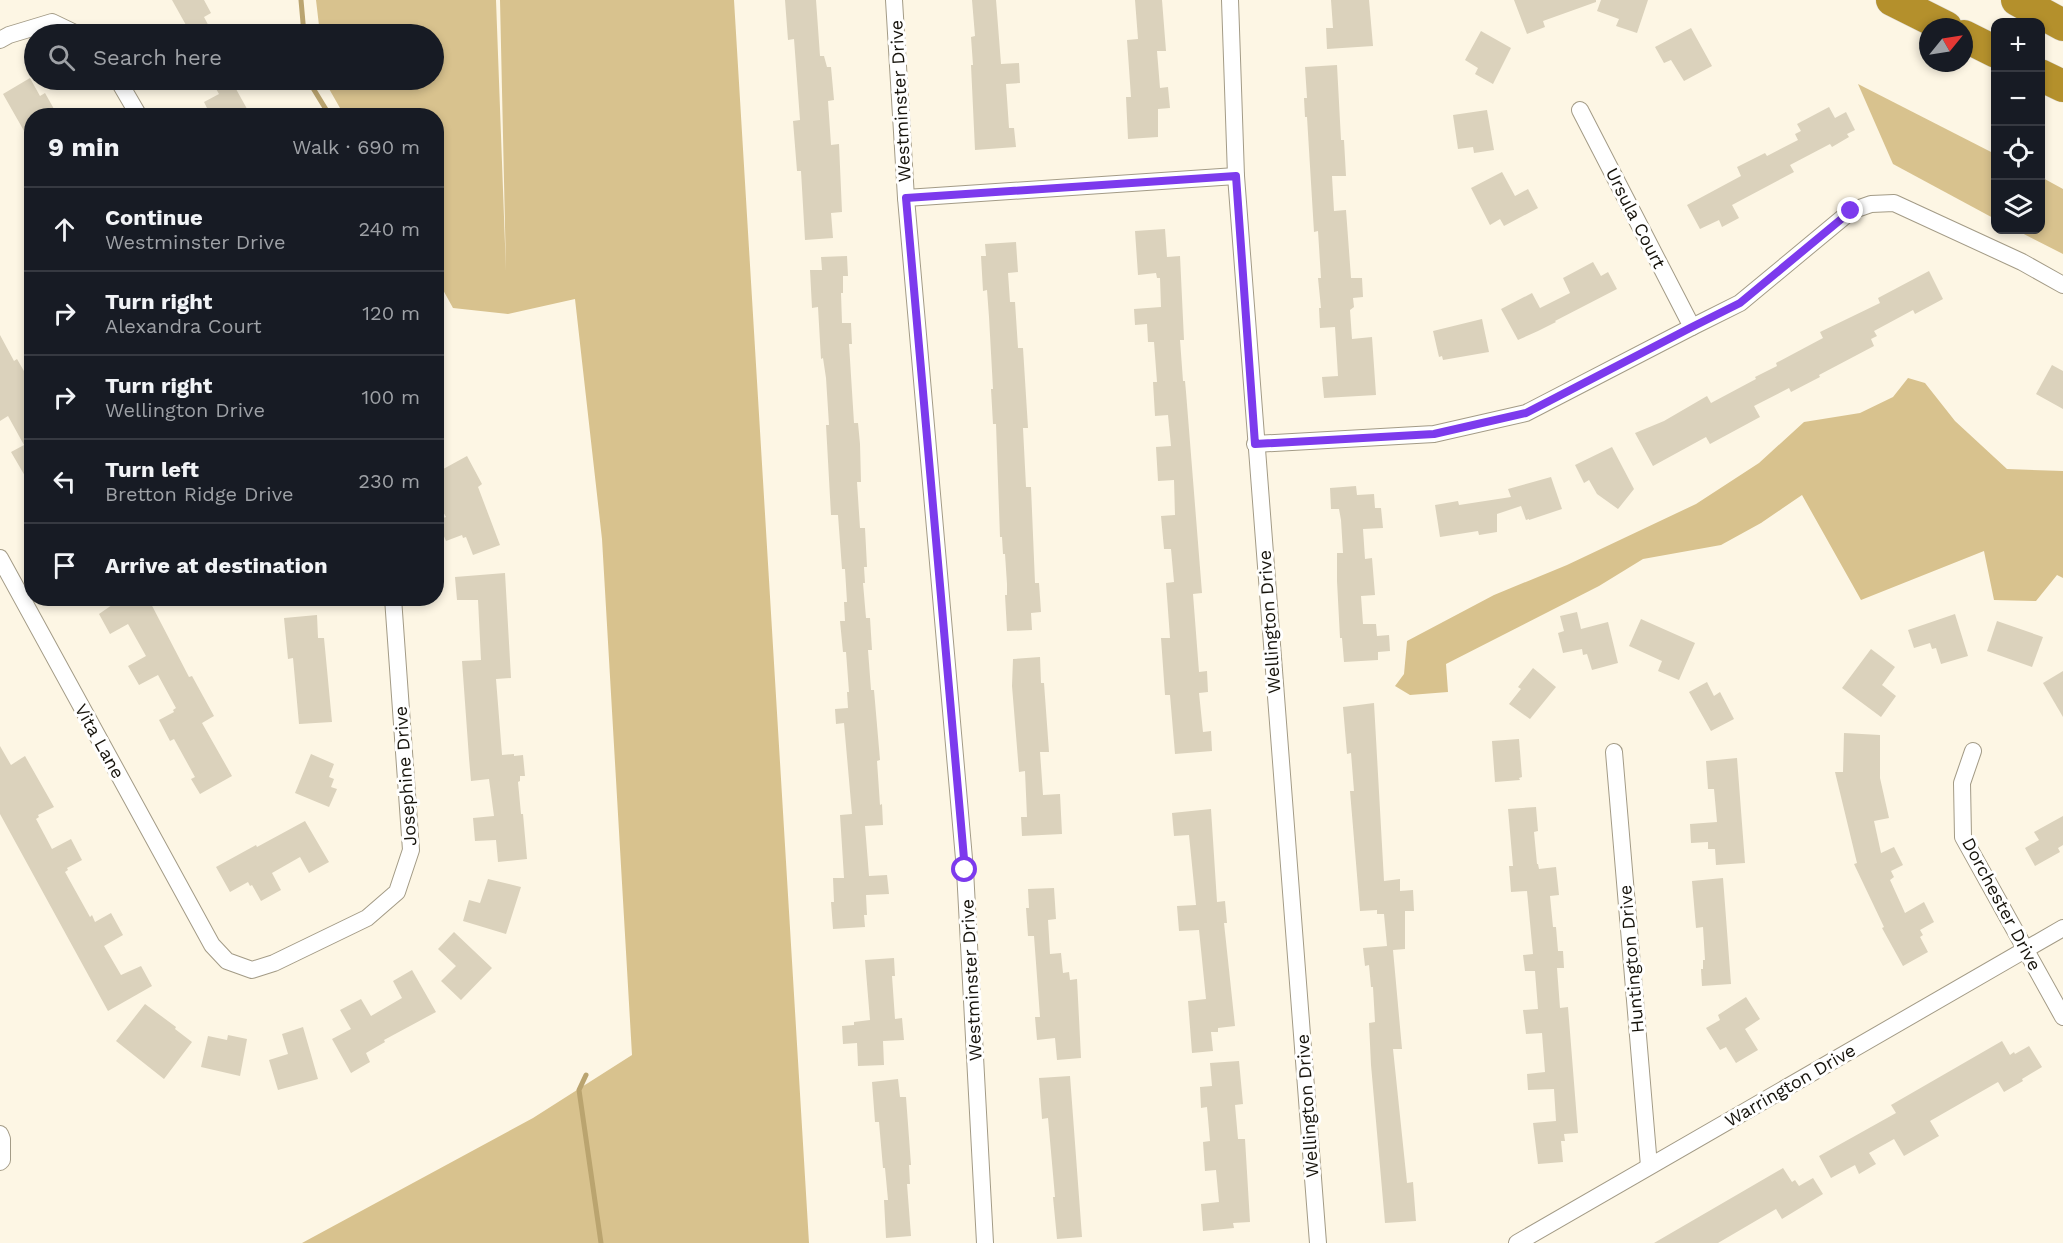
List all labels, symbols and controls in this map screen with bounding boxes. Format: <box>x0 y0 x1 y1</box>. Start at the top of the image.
north arrow <box>1919 18 1973 72</box>
map controls <box>1991 18 2045 234</box>
button: + <box>1991 18 2045 72</box>
street label: Westminster Drive <box>885 19 915 183</box>
search box <box>24 24 444 90</box>
icon: search <box>45 41 78 74</box>
text: Search here <box>93 45 222 70</box>
button: − <box>1991 72 2045 126</box>
button: locate <box>1991 126 2045 180</box>
text: 9 min <box>48 132 120 162</box>
text: Walk · 690 m <box>292 135 420 159</box>
street label: Ursula Court <box>1602 164 1671 272</box>
button: layers <box>1991 180 2045 234</box>
route end <box>1837 197 1863 223</box>
text: Continue <box>105 205 203 230</box>
icon: ahead <box>48 213 81 246</box>
text: 240 m <box>358 217 420 241</box>
text: Westminster Drive <box>105 230 285 254</box>
text: Turn right <box>105 289 212 314</box>
icon: right <box>48 297 81 330</box>
text: 120 m <box>362 301 420 325</box>
text: Alexandra Court <box>105 314 262 338</box>
text: Turn right <box>105 373 212 398</box>
icon: right <box>48 381 81 414</box>
text: 100 m <box>361 385 420 409</box>
text: Wellington Drive <box>105 398 265 422</box>
text: Turn left <box>105 457 199 482</box>
icon: left <box>48 465 81 498</box>
text: 230 m <box>358 469 420 493</box>
text: Bretton Ridge Drive <box>105 482 294 506</box>
icon: arrive <box>48 549 81 582</box>
street label: Wellington Drive <box>1254 549 1284 695</box>
text: Arrive at destination <box>105 553 328 578</box>
street label: Vita Lane <box>71 700 129 782</box>
street label: Josephine Drive <box>390 705 420 847</box>
street label: Dorchester Drive <box>1958 834 2046 974</box>
route start <box>951 856 977 882</box>
street label: Huntington Drive <box>1614 884 1648 1034</box>
street label: Westminster Drive <box>956 898 986 1062</box>
street label: Wellington Drive <box>1292 1033 1322 1179</box>
street label: Warrington Drive <box>1721 1039 1859 1131</box>

